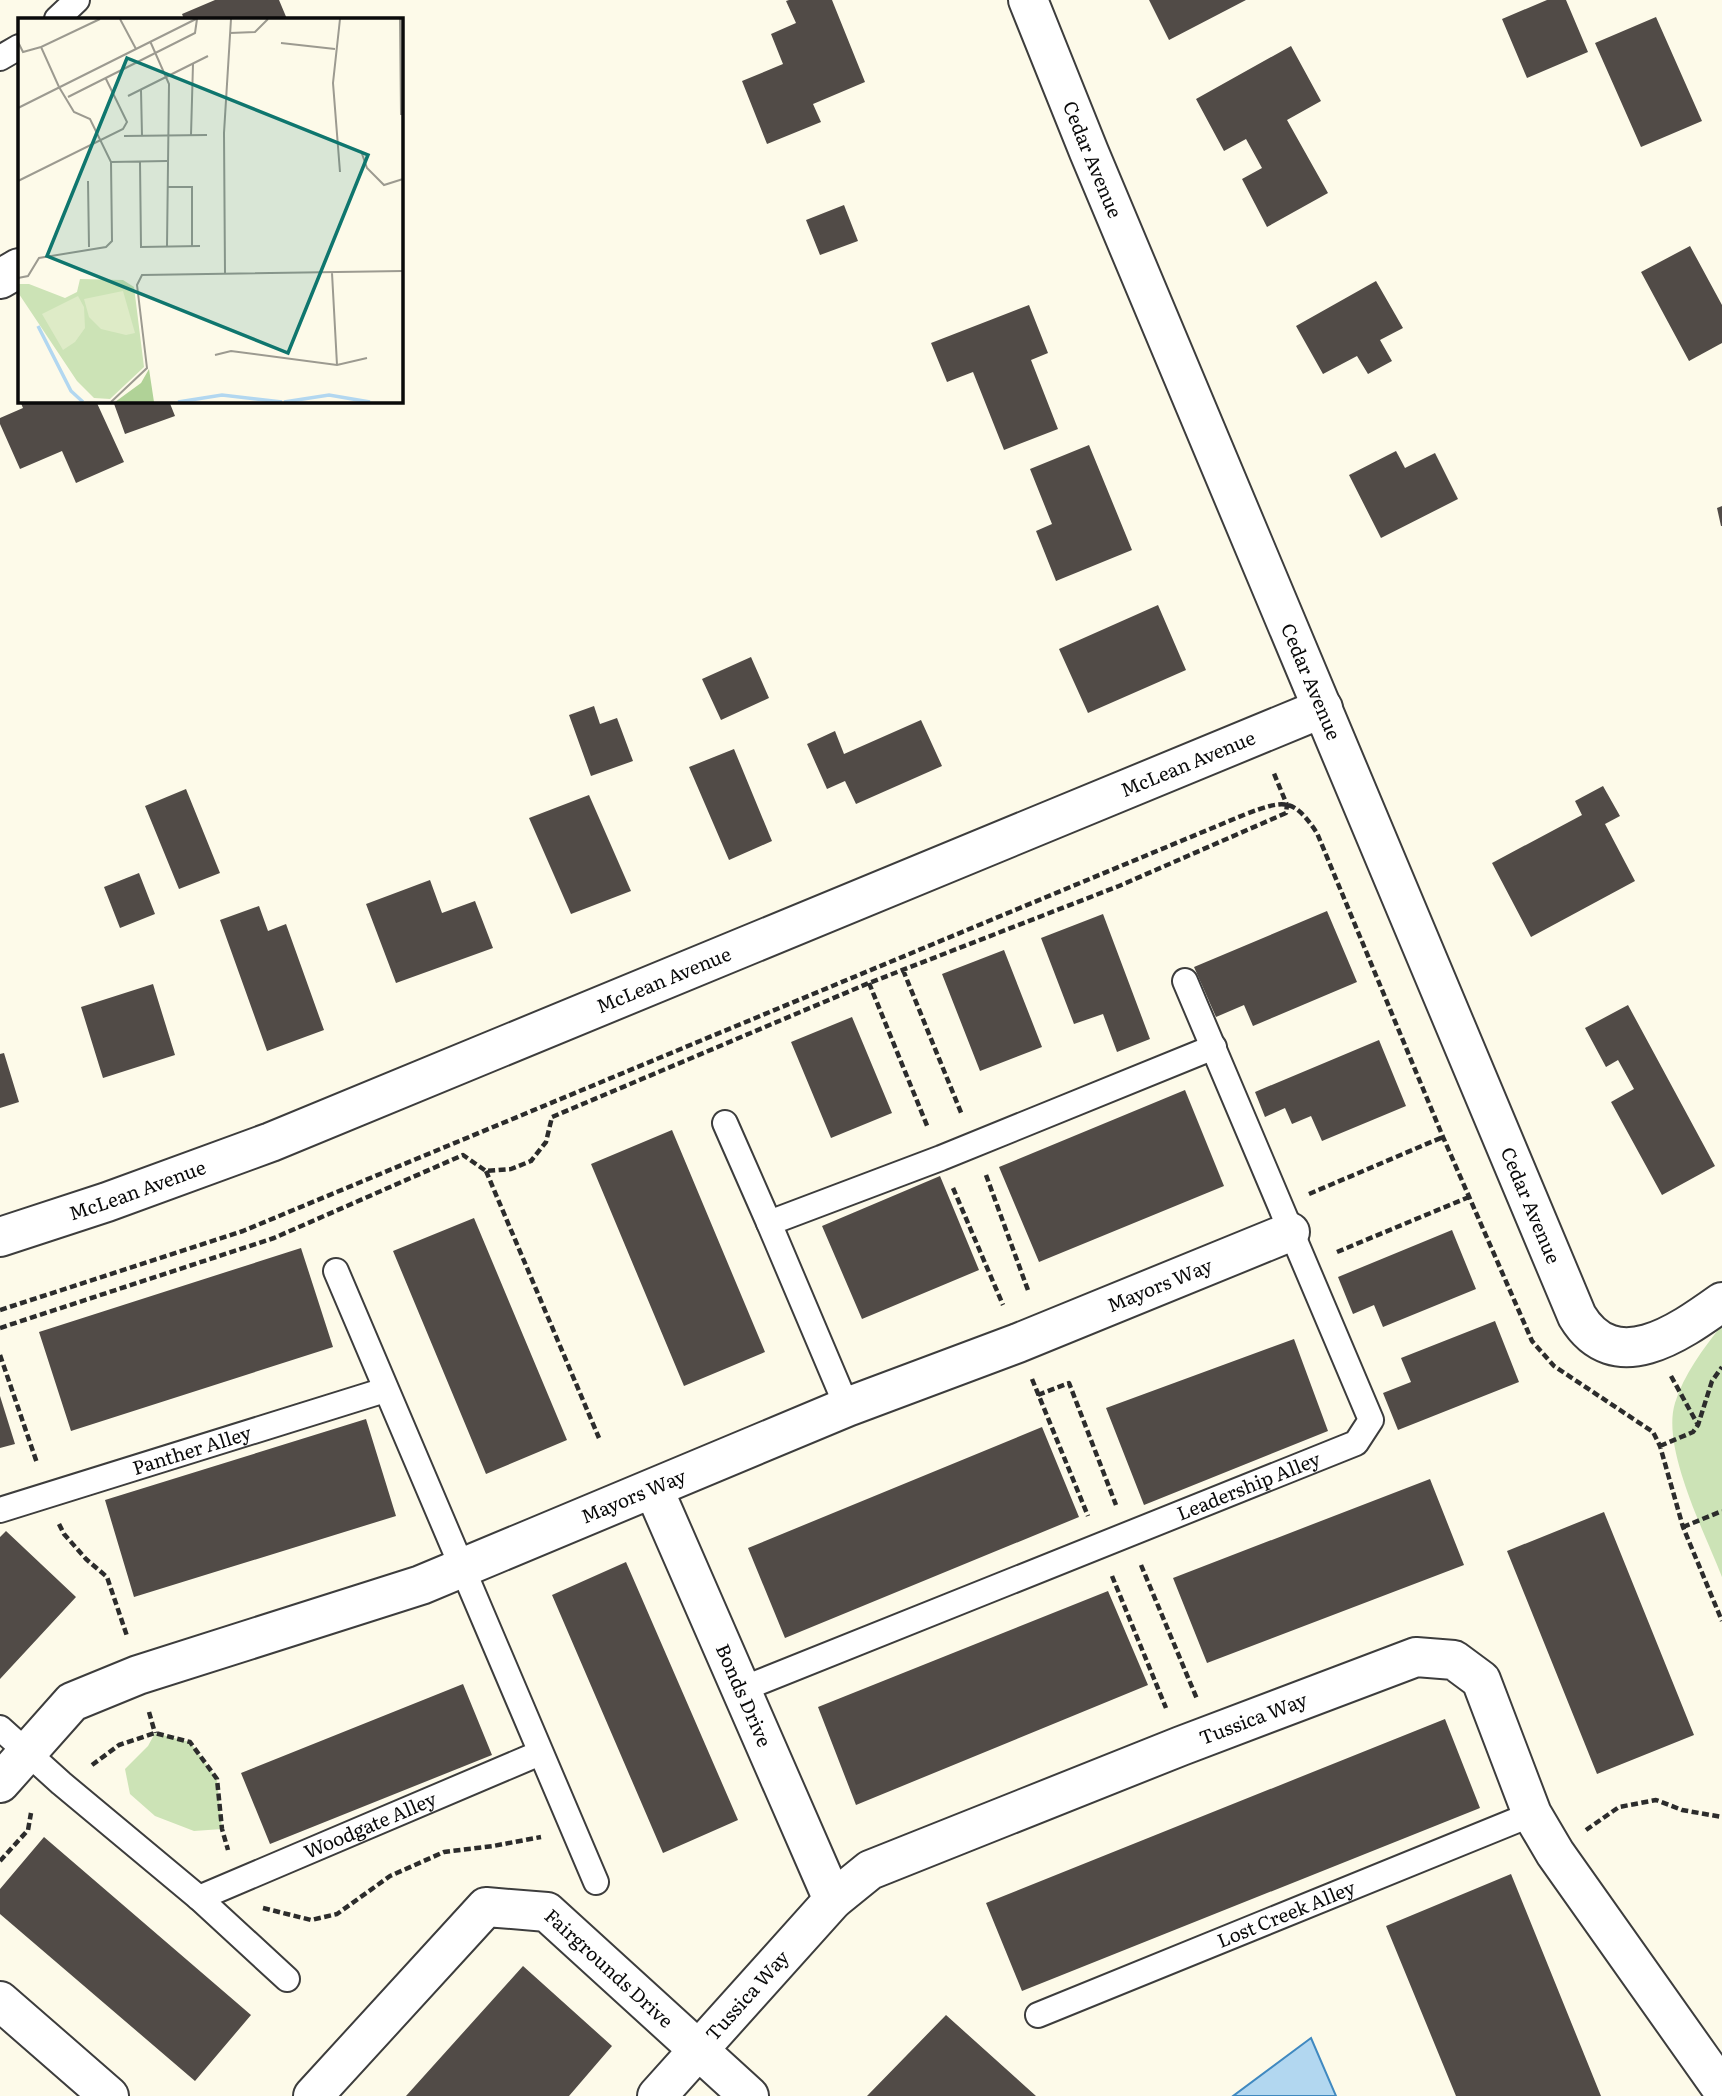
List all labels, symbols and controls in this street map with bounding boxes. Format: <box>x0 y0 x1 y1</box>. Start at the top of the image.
inset map <box>18 18 402 402</box>
street label: Cedar Avenue <box>1057 96 1130 222</box>
street label: Cedar Avenue <box>1275 618 1349 744</box>
street label: McLean Avenue <box>1116 723 1259 803</box>
street label: McLean Avenue <box>592 939 735 1019</box>
street label: Cedar Avenue <box>1495 1142 1569 1268</box>
street label: McLean Avenue <box>65 1152 209 1227</box>
street label: Mayors Way <box>1103 1250 1216 1318</box>
street label: Panther Alley <box>129 1418 255 1481</box>
street label: Leadership Alley <box>1172 1444 1324 1526</box>
street label: Mayors Way <box>576 1461 690 1530</box>
street label: Bonds Drive <box>710 1639 779 1751</box>
street label: Tussica Way <box>1195 1685 1311 1751</box>
street label: Woodgate Alley <box>299 1784 440 1865</box>
street label: Lost Creek Alley <box>1213 1872 1359 1954</box>
street label: Fairgrounds Drive <box>539 1901 680 2034</box>
street label: Tussica Way <box>698 1943 795 2046</box>

